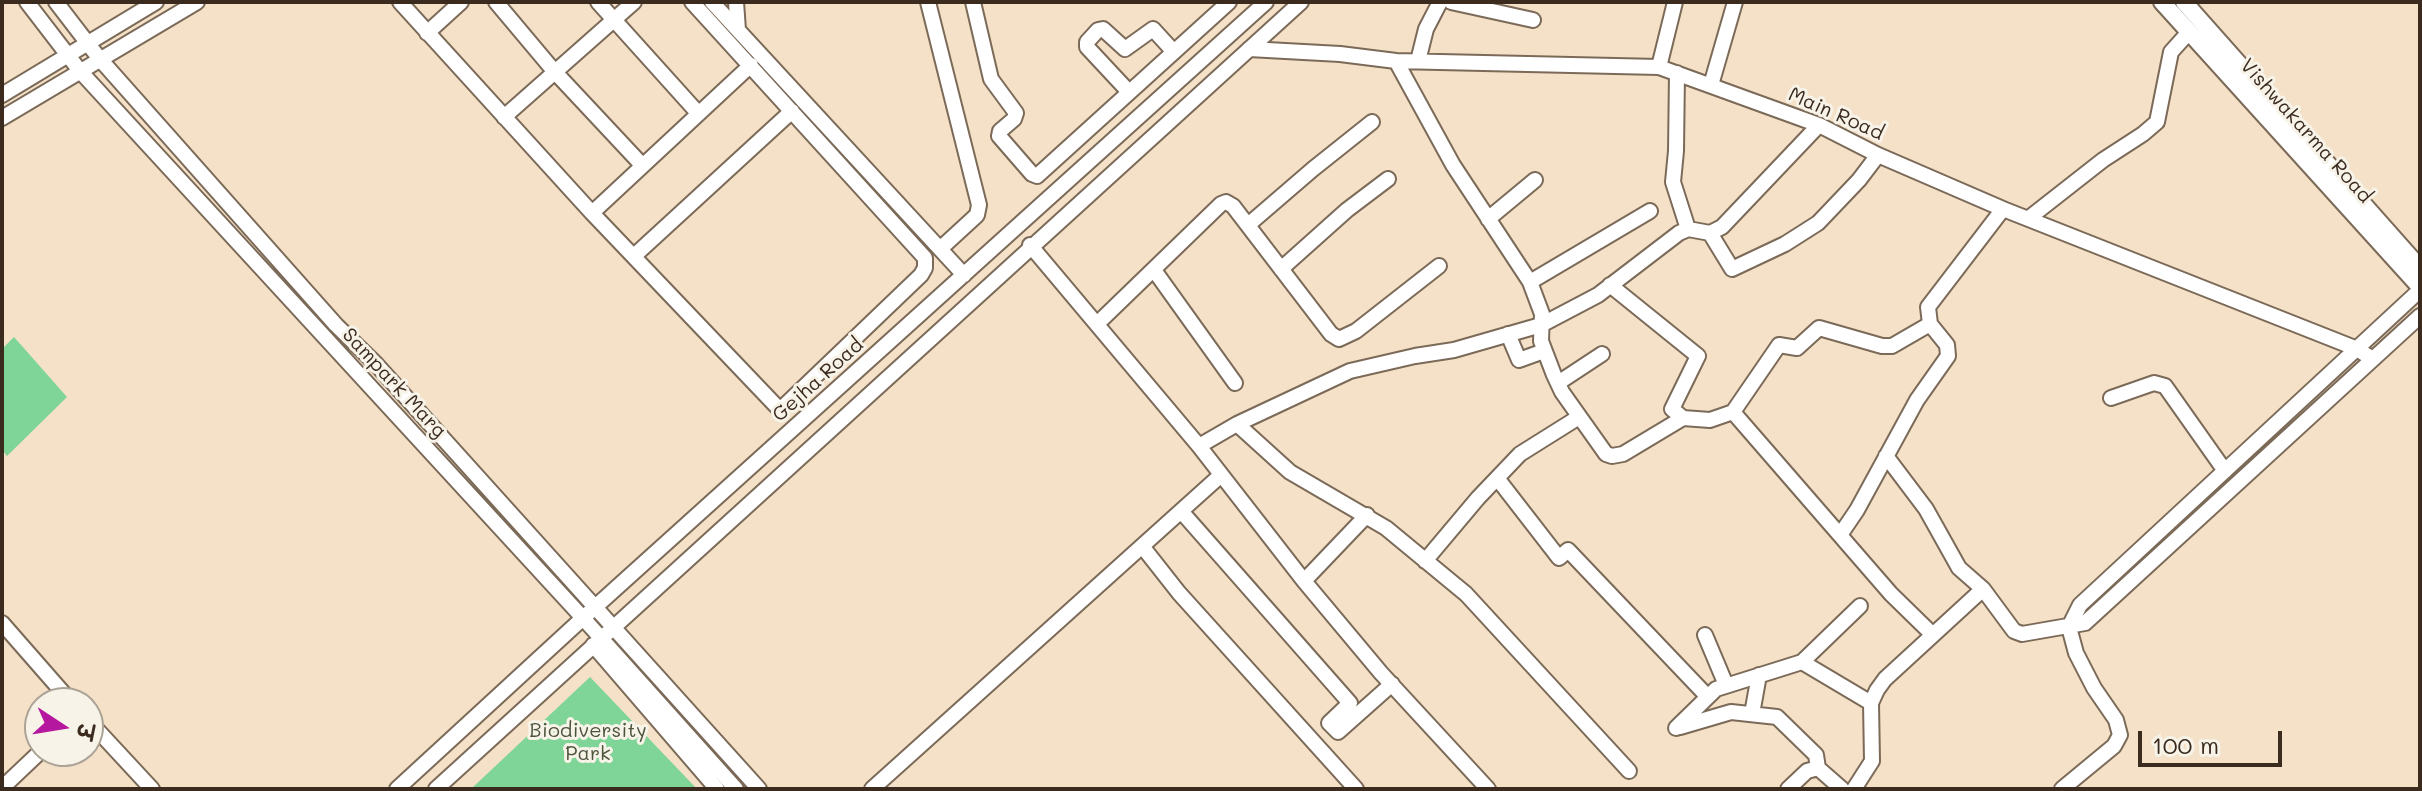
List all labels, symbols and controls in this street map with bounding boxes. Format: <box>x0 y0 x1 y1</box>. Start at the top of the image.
street label: Vishwakarma Road <box>2235 54 2377 208</box>
street label: Main Road <box>1785 82 1887 146</box>
street label: Sampark Marg <box>337 323 451 443</box>
street label: Gejha Road <box>768 333 868 427</box>
north arrow <box>24 687 104 767</box>
scale bar <box>2142 715 2286 765</box>
park label: Biodiversity Park <box>529 719 647 766</box>
text: उ <box>70 721 102 742</box>
text: 100 m <box>2152 729 2219 760</box>

